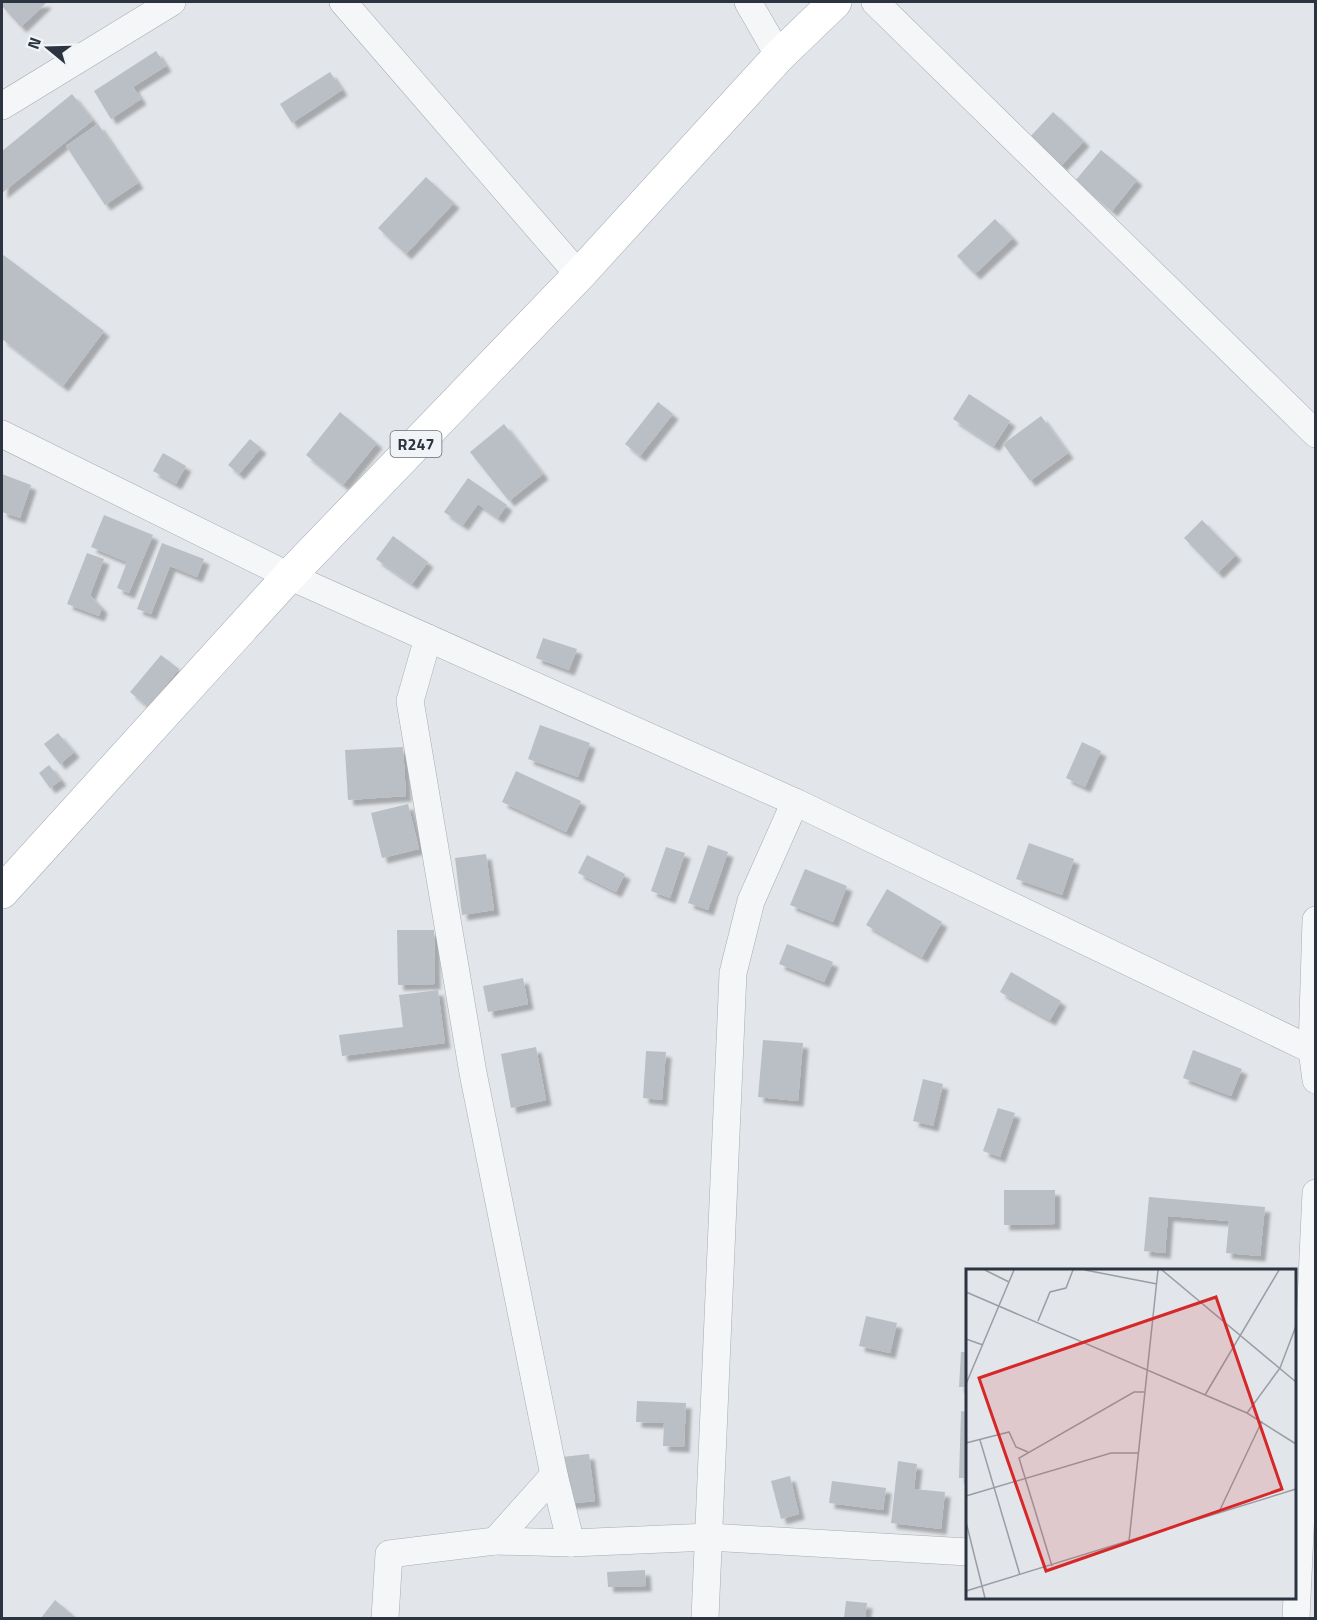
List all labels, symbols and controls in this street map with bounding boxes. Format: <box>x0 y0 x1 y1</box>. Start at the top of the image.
north arrow <box>18 18 78 78</box>
text: N <box>21 34 47 52</box>
road number: R247 <box>390 431 442 457</box>
inset map <box>966 1269 1296 1599</box>

